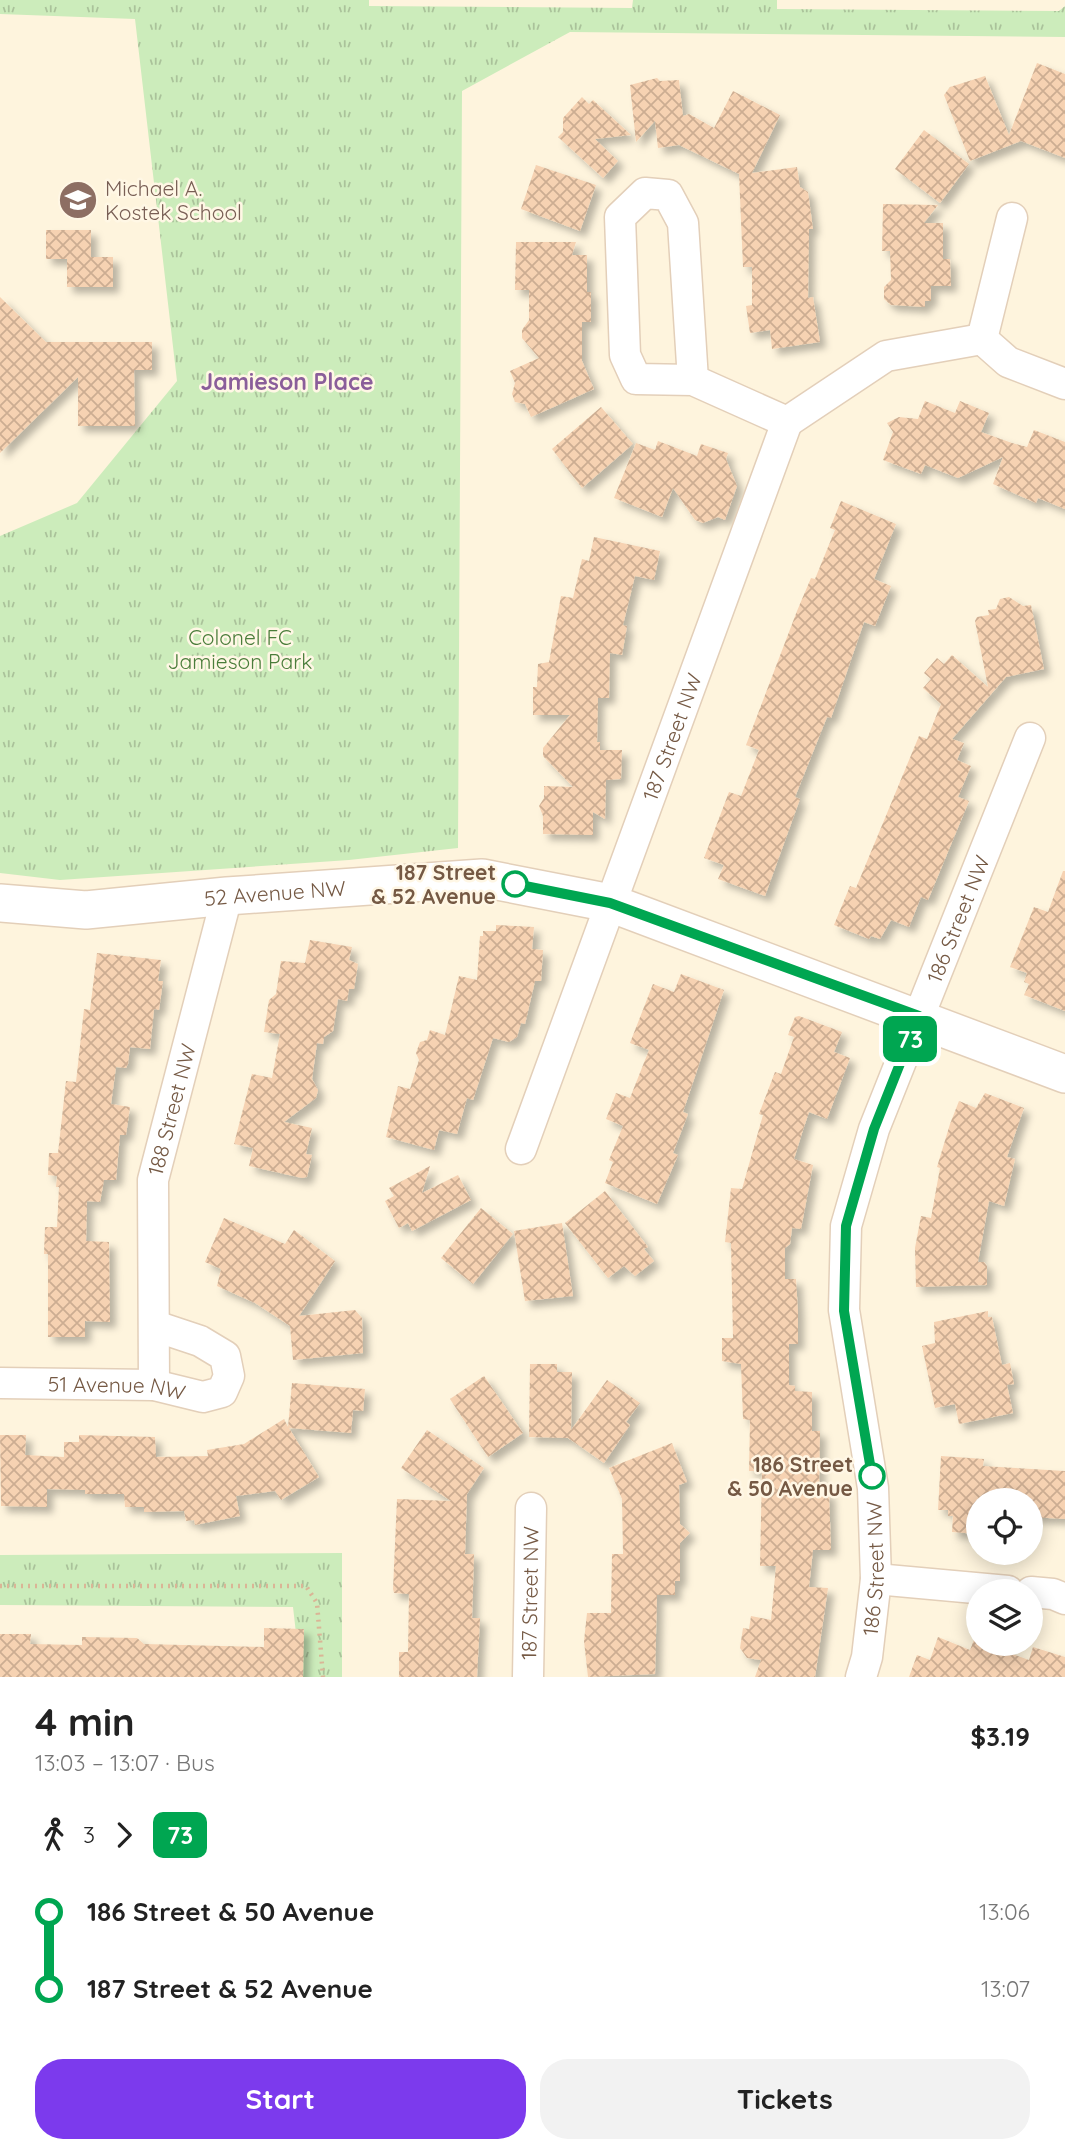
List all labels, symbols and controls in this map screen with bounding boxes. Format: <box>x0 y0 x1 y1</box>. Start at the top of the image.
place label: Michael A. Kostek School <box>105 175 242 225</box>
school or university icon: Michael A. Kostek School <box>57 179 99 221</box>
district label: Jamieson Place <box>201 367 373 396</box>
park label: Colonel FC Jamieson Park <box>167 624 313 674</box>
street label: 187 Street NW <box>637 669 707 804</box>
street label: 186 Street NW <box>921 851 995 986</box>
place label: 187 Street & 52 Avenue <box>371 859 496 909</box>
marker: 187 Street & 52 Avenue <box>502 871 528 897</box>
street label: 52 Avenue NW <box>203 875 347 911</box>
line badge: 73 <box>878 1016 942 1062</box>
text: 73 <box>897 1024 923 1054</box>
street label: 188 Street NW <box>142 1041 201 1178</box>
street label: 51 Avenue NW <box>48 1371 188 1405</box>
place label: 186 Street & 50 Avenue <box>727 1451 853 1501</box>
marker: 186 Street & 50 Avenue <box>859 1463 885 1489</box>
map controls <box>966 1488 1043 1656</box>
button: locate <box>966 1488 1043 1565</box>
street label: 186 Street NW <box>857 1501 889 1637</box>
street label: 187 Street NW <box>515 1526 544 1660</box>
button: layers <box>966 1579 1043 1656</box>
text: 4 min <box>35 1698 135 1746</box>
text: $3.19 <box>970 1720 1030 1753</box>
text: 13:03 – 13:07 · Bus <box>35 1748 215 1777</box>
icon: walk <box>35 1816 73 1854</box>
icon: forward <box>105 1816 143 1854</box>
text: 3 <box>83 1820 95 1849</box>
text: 73 <box>167 1820 193 1850</box>
text: 186 Street & 50 Avenue <box>87 1895 374 1928</box>
text: 13:06 <box>979 1897 1030 1926</box>
text: 187 Street & 52 Avenue <box>87 1972 373 2005</box>
text: 13:07 <box>981 1974 1030 2003</box>
button: Start <box>35 2059 526 2139</box>
button: Tickets <box>540 2059 1030 2139</box>

